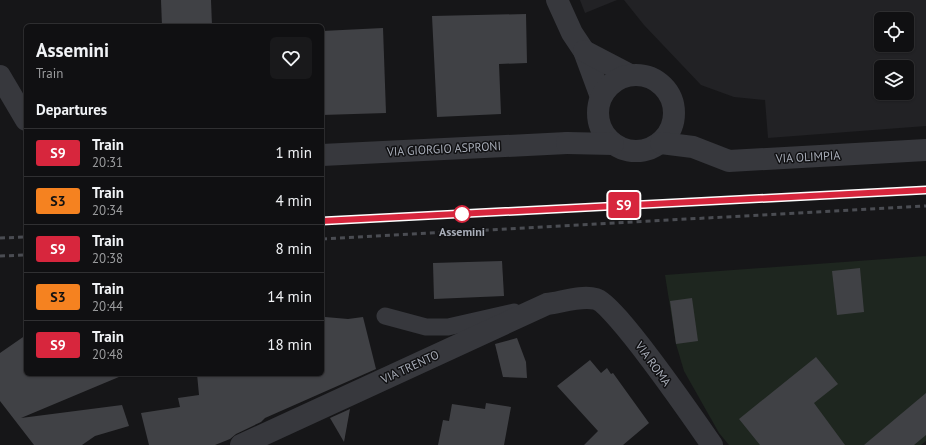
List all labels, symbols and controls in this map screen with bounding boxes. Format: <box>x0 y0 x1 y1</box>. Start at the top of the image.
map controls <box>874 12 914 100</box>
button: locate <box>874 12 914 52</box>
button: heart <box>270 37 312 79</box>
text: Assemini <box>36 38 109 62</box>
button: layers <box>874 60 914 100</box>
text: Train <box>36 65 63 82</box>
text: Departures <box>36 100 107 119</box>
text: Train <box>92 135 124 154</box>
street label: VIA GIORGIO ASPRONI <box>386 138 501 159</box>
text: 1 min <box>275 143 312 162</box>
text: S9 <box>50 144 66 162</box>
street label: VIA OLIMPIA <box>774 147 841 166</box>
text: 20:31 <box>92 154 123 171</box>
text: Train <box>92 183 124 202</box>
text: 4 min <box>275 191 312 210</box>
text: S3 <box>50 192 66 210</box>
line badge: S9 <box>606 192 642 218</box>
text: S9 <box>616 196 632 214</box>
text: 20:34 <box>92 202 123 219</box>
marker: Assemini <box>453 205 471 223</box>
place label: Assemini <box>439 224 485 239</box>
text: Train <box>92 231 124 250</box>
text: 8 min <box>275 239 312 258</box>
text: S9 <box>50 240 66 258</box>
text: 20:38 <box>92 250 123 267</box>
text: Train <box>92 279 124 298</box>
text: 14 min <box>267 287 312 306</box>
text: S3 <box>50 288 66 306</box>
text: 20:44 <box>92 298 123 315</box>
text: Train <box>92 327 124 346</box>
text: 18 min <box>267 335 312 354</box>
text: S9 <box>50 336 66 354</box>
street label: VIA ROMA <box>632 338 675 389</box>
text: 20:48 <box>92 346 123 363</box>
street label: VIA TRENTO <box>377 347 441 387</box>

